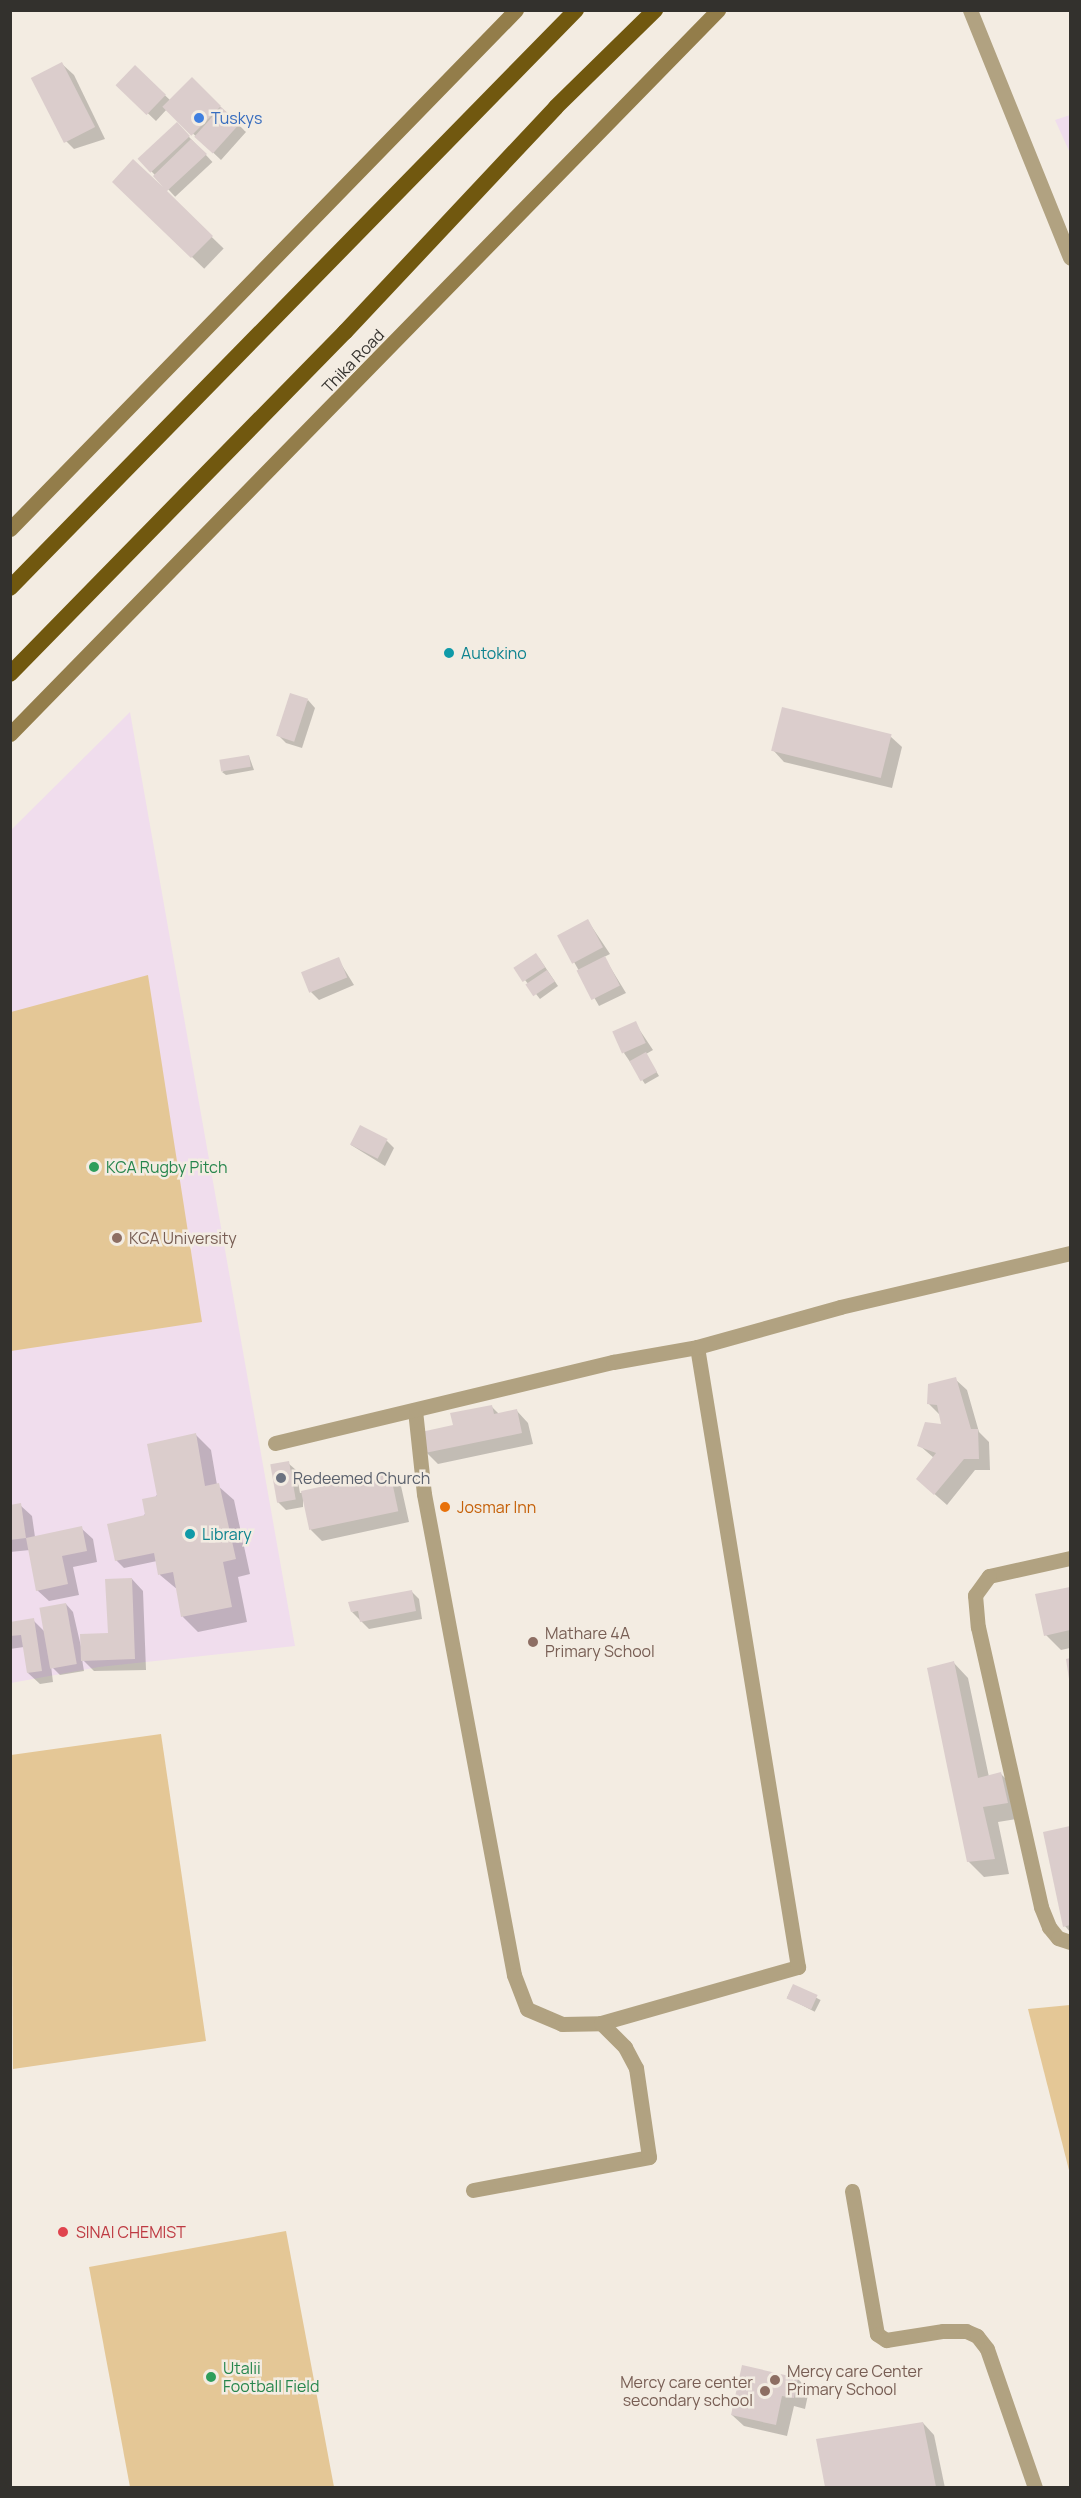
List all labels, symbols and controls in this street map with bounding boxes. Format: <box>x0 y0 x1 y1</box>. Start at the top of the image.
place label: Tuskys <box>211 108 262 128</box>
marker: Tuskys <box>192 111 206 125</box>
street label: Thika Road <box>318 325 388 397</box>
place label: Autokino <box>461 643 527 663</box>
marker: Autokino <box>442 646 456 660</box>
place label: KCA Rugby Pitch <box>106 1157 227 1177</box>
marker: KCA Rugby Pitch <box>87 1160 101 1174</box>
place label: KCA University <box>129 1228 237 1248</box>
marker: KCA University <box>110 1231 124 1245</box>
place label: Redeemed Church <box>293 1468 430 1488</box>
marker: Redeemed Church <box>274 1471 288 1485</box>
place label: Josmar Inn <box>457 1497 536 1517</box>
marker: Josmar Inn <box>438 1500 452 1514</box>
place label: Library <box>202 1524 252 1544</box>
marker: Library <box>183 1527 197 1541</box>
place label: Mathare 4A Primary School <box>545 1623 655 1661</box>
marker: Mathare 4A Primary School <box>526 1635 540 1649</box>
place label: SINAI CHEMIST <box>76 2222 186 2242</box>
marker: SINAI CHEMIST <box>54 2223 72 2241</box>
place label: Utalii Football Field <box>223 2358 320 2396</box>
place label: Mercy care Center Primary School <box>787 2361 923 2399</box>
marker: Utalii Football Field <box>204 2370 218 2384</box>
place label: Mercy care center secondary school <box>620 2372 753 2410</box>
marker: Mercy care Center Primary School <box>768 2373 782 2387</box>
marker: Mercy care center secondary school <box>758 2384 772 2398</box>

